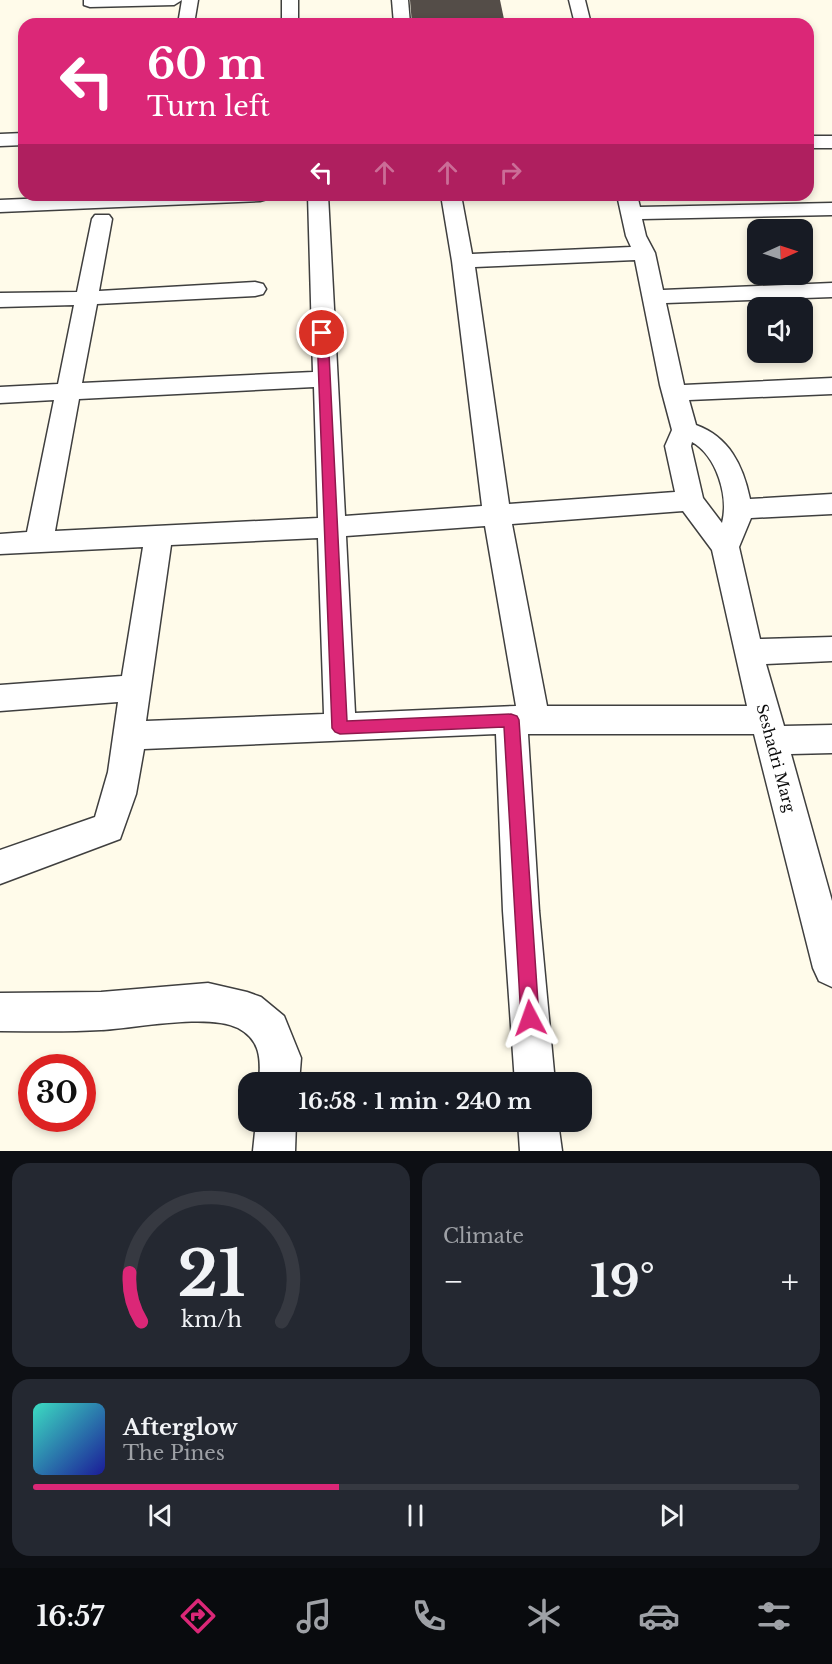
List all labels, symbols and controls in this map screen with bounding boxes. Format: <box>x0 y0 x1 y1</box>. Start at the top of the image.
text: 60 m <box>147 38 265 90</box>
icon: left <box>48 42 126 120</box>
text: Turn left <box>147 90 270 123</box>
icon: left <box>305 156 338 189</box>
icon: ahead <box>368 156 401 189</box>
icon: ahead <box>431 156 464 189</box>
icon: right <box>494 156 527 189</box>
north arrow <box>747 219 813 285</box>
map controls <box>747 219 813 363</box>
button: sound <box>747 297 813 363</box>
pin <box>296 307 347 358</box>
icon: arrive <box>305 316 338 349</box>
street label: Seshadri Marg <box>752 702 800 815</box>
position arrow <box>498 986 562 1050</box>
speed limit sign: 30 <box>18 1054 96 1132</box>
text: 16:58 · 1 min · 240 m <box>299 1088 531 1115</box>
text: Climate <box>443 1224 524 1248</box>
text: 21 <box>177 1235 245 1313</box>
text: 19° <box>590 1253 655 1309</box>
text: − <box>443 1261 464 1302</box>
text: + <box>781 1261 799 1302</box>
text: km/h <box>181 1306 242 1333</box>
text: Afterglow <box>123 1414 238 1441</box>
text: The Pines <box>123 1441 225 1465</box>
icon: previous <box>144 1499 177 1532</box>
icon: pause <box>399 1499 432 1532</box>
icon: next <box>655 1499 688 1532</box>
icon: directions <box>177 1595 219 1637</box>
icon: music <box>293 1595 335 1637</box>
icon: phone <box>408 1595 450 1637</box>
icon: climate <box>523 1595 565 1637</box>
icon: car <box>638 1595 680 1637</box>
icon: filters <box>753 1595 795 1637</box>
text: 16:57 <box>37 1600 104 1633</box>

